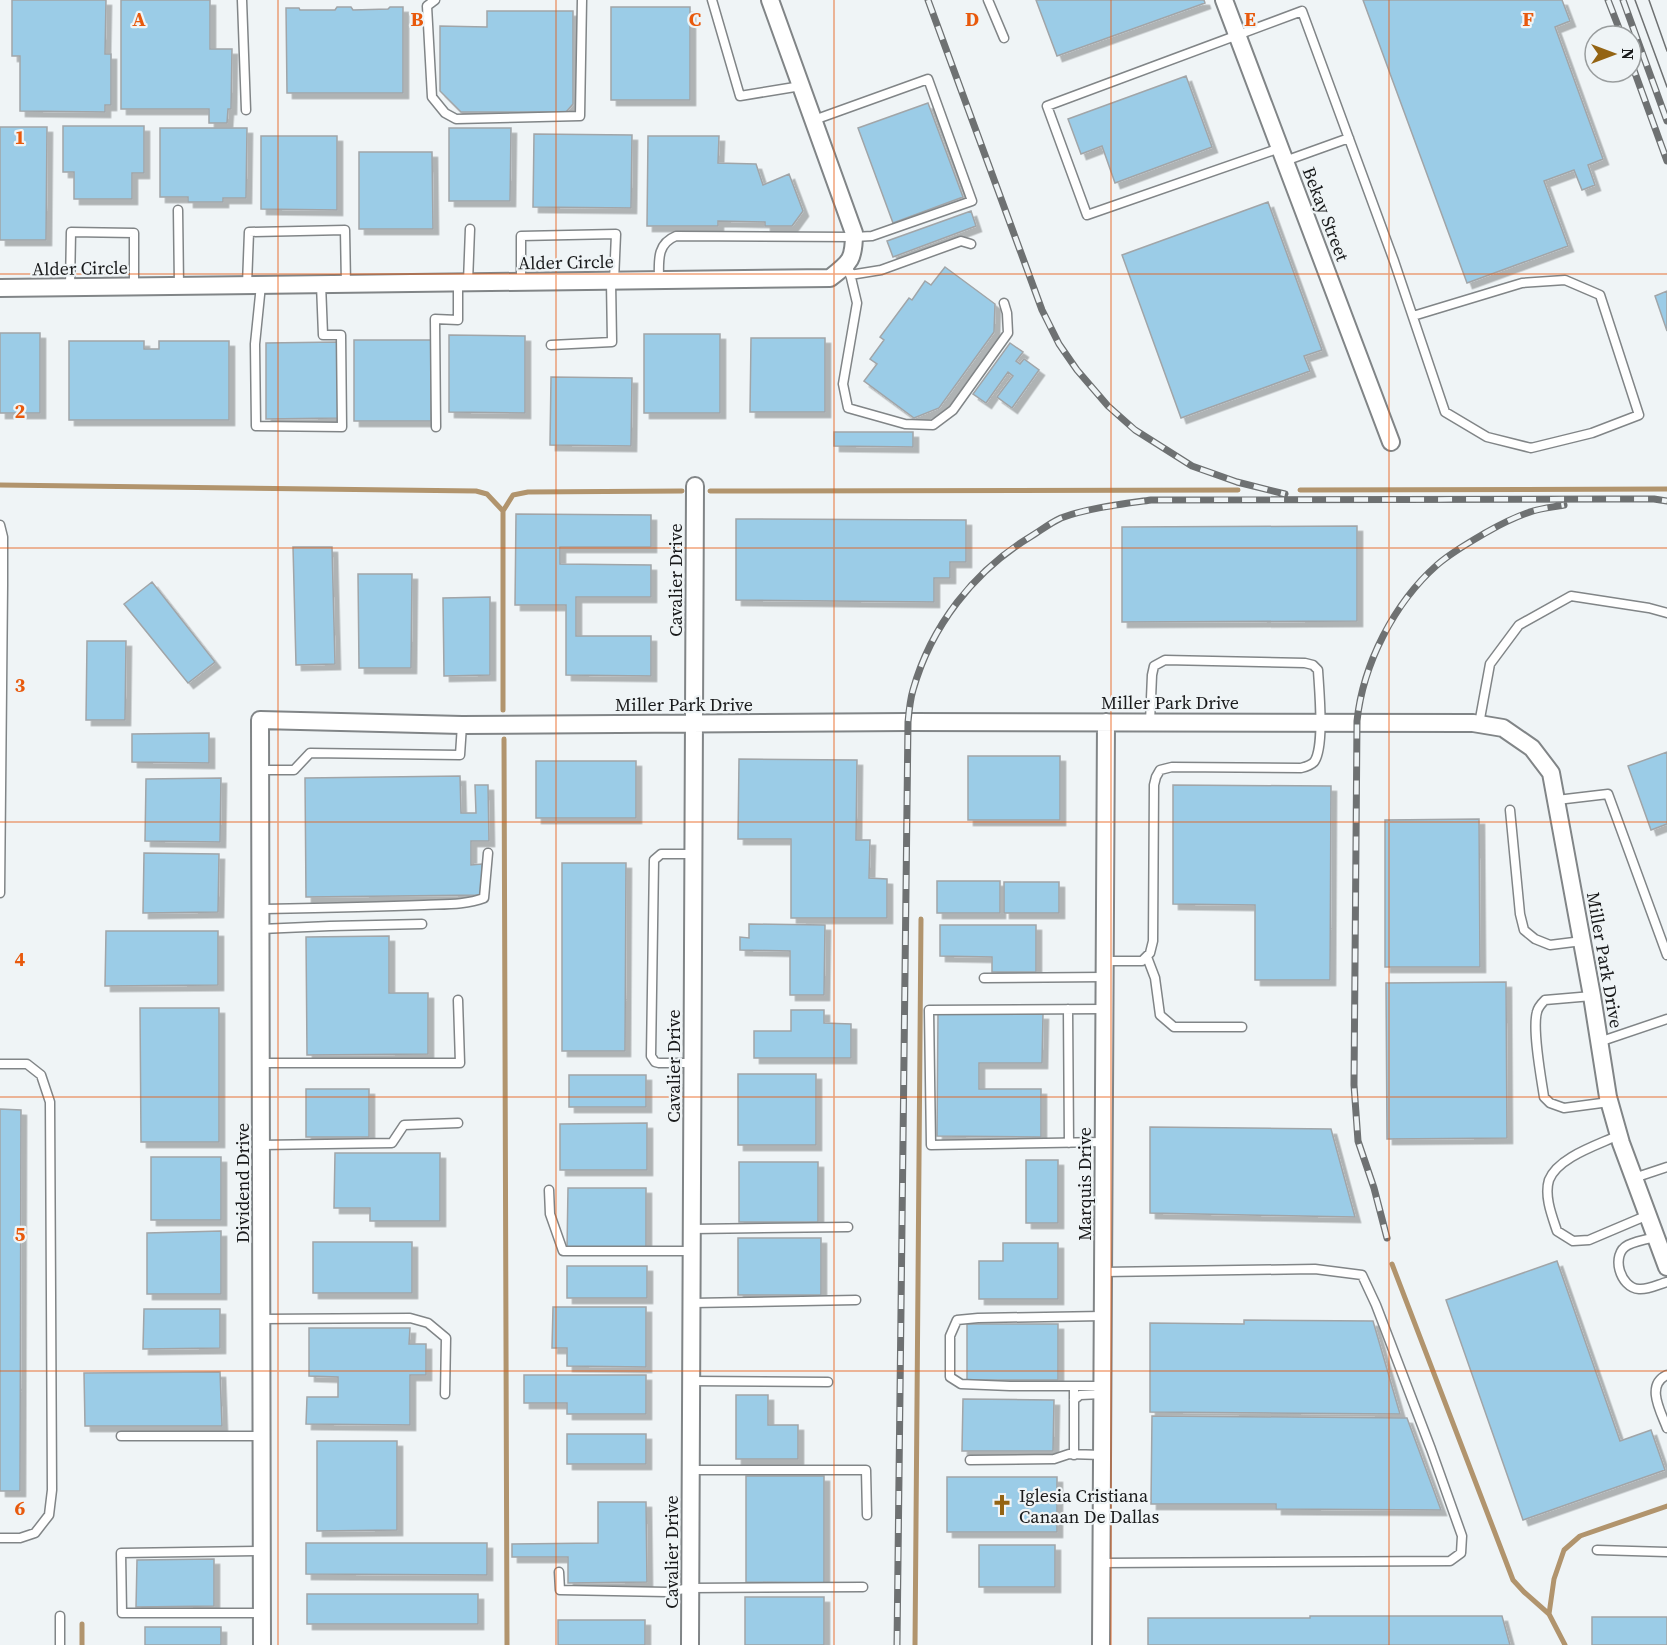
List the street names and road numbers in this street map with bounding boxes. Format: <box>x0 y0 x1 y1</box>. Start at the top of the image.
street label: Bekay Street <box>1297 163 1355 265</box>
street label: Alder Circle <box>518 249 614 275</box>
street label: Alder Circle <box>32 255 128 281</box>
street label: Cavalier Drive <box>663 523 688 637</box>
street label: Miller Park Drive <box>1101 690 1239 715</box>
street label: Miller Park Drive <box>615 692 753 717</box>
street label: Miller Park Drive <box>1581 890 1629 1030</box>
street label: Cavalier Drive <box>661 1009 686 1123</box>
street label: Dividend Drive <box>230 1123 255 1243</box>
street label: Marquis Drive <box>1072 1127 1097 1241</box>
street label: Cavalier Drive <box>659 1495 684 1609</box>

